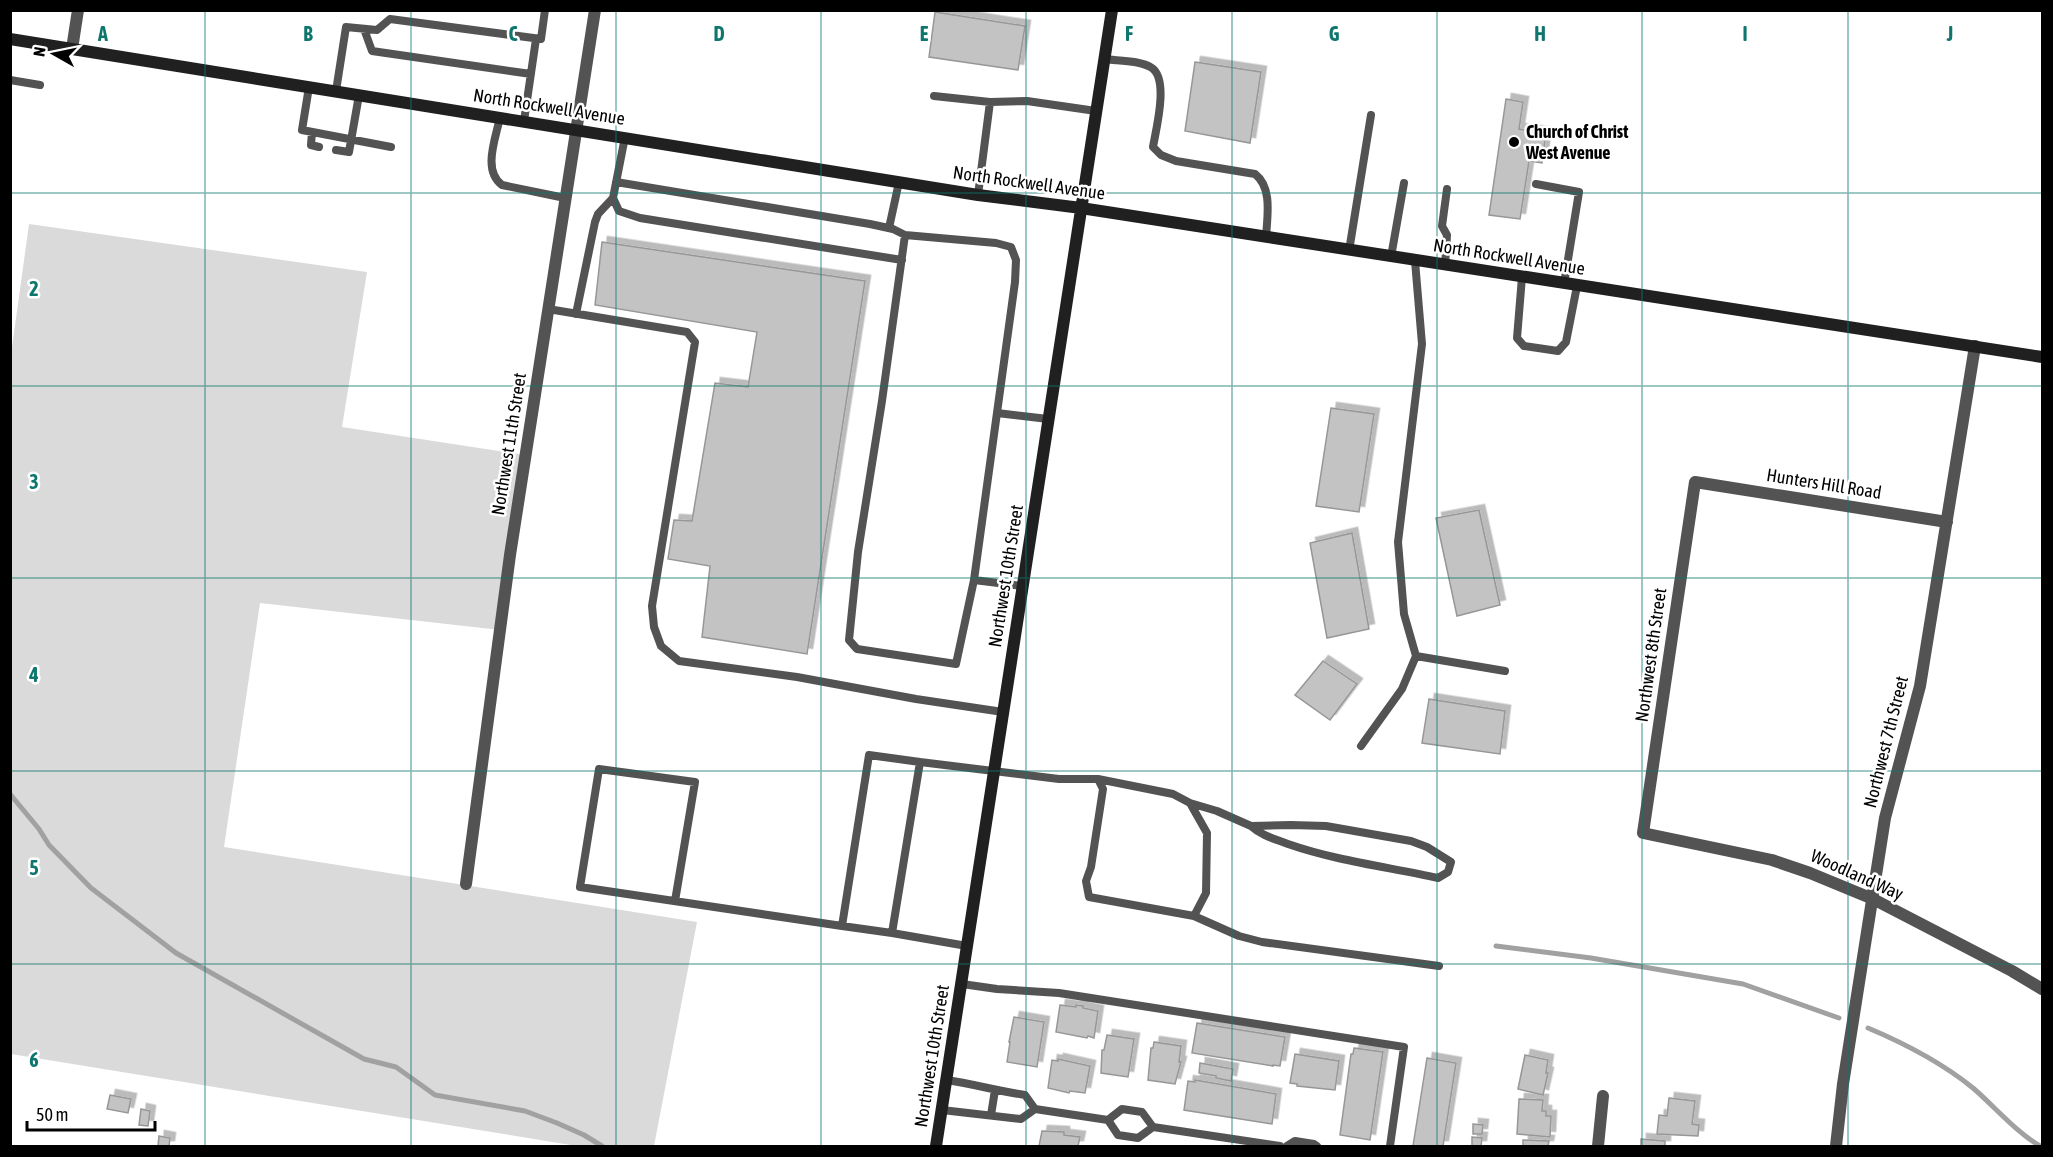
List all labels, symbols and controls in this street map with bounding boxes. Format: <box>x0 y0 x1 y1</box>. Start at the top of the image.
text: A <box>97 22 108 45</box>
text: B <box>303 22 313 45</box>
text: C <box>509 22 518 45</box>
text: D <box>713 22 725 45</box>
text: E <box>920 22 929 45</box>
text: F <box>1125 22 1133 45</box>
text: G <box>1329 22 1340 45</box>
text: H <box>1534 22 1546 45</box>
text: I <box>1742 22 1748 45</box>
text: J <box>1946 22 1953 45</box>
north arrow <box>24 24 84 84</box>
text: N <box>30 46 49 58</box>
street label: North Rockwell Avenue <box>472 84 626 129</box>
place label: Church of Christ West Avenue <box>1525 121 1629 163</box>
marker: Church of Christ West Avenue <box>1507 135 1521 149</box>
street label: North Rockwell Avenue <box>952 161 1106 204</box>
street label: North Rockwell Avenue <box>1432 234 1586 279</box>
text: 2 <box>29 277 39 300</box>
street label: Northwest 11th Street <box>487 371 530 517</box>
street label: Hunters Hill Road <box>1765 464 1883 503</box>
text: 3 <box>29 470 39 493</box>
street label: Northwest 10th Street <box>984 503 1027 649</box>
street label: Northwest 8th Street <box>1631 587 1670 723</box>
text: 4 <box>28 663 39 686</box>
street label: Northwest 7th Street <box>1859 674 1912 810</box>
street label: Woodland Way <box>1808 845 1907 904</box>
text: 5 <box>29 856 39 879</box>
street label: Northwest 10th Street <box>910 983 953 1129</box>
text: 6 <box>29 1048 39 1071</box>
scale bar <box>27 1094 154 1132</box>
text: 50 m <box>36 1104 68 1125</box>

